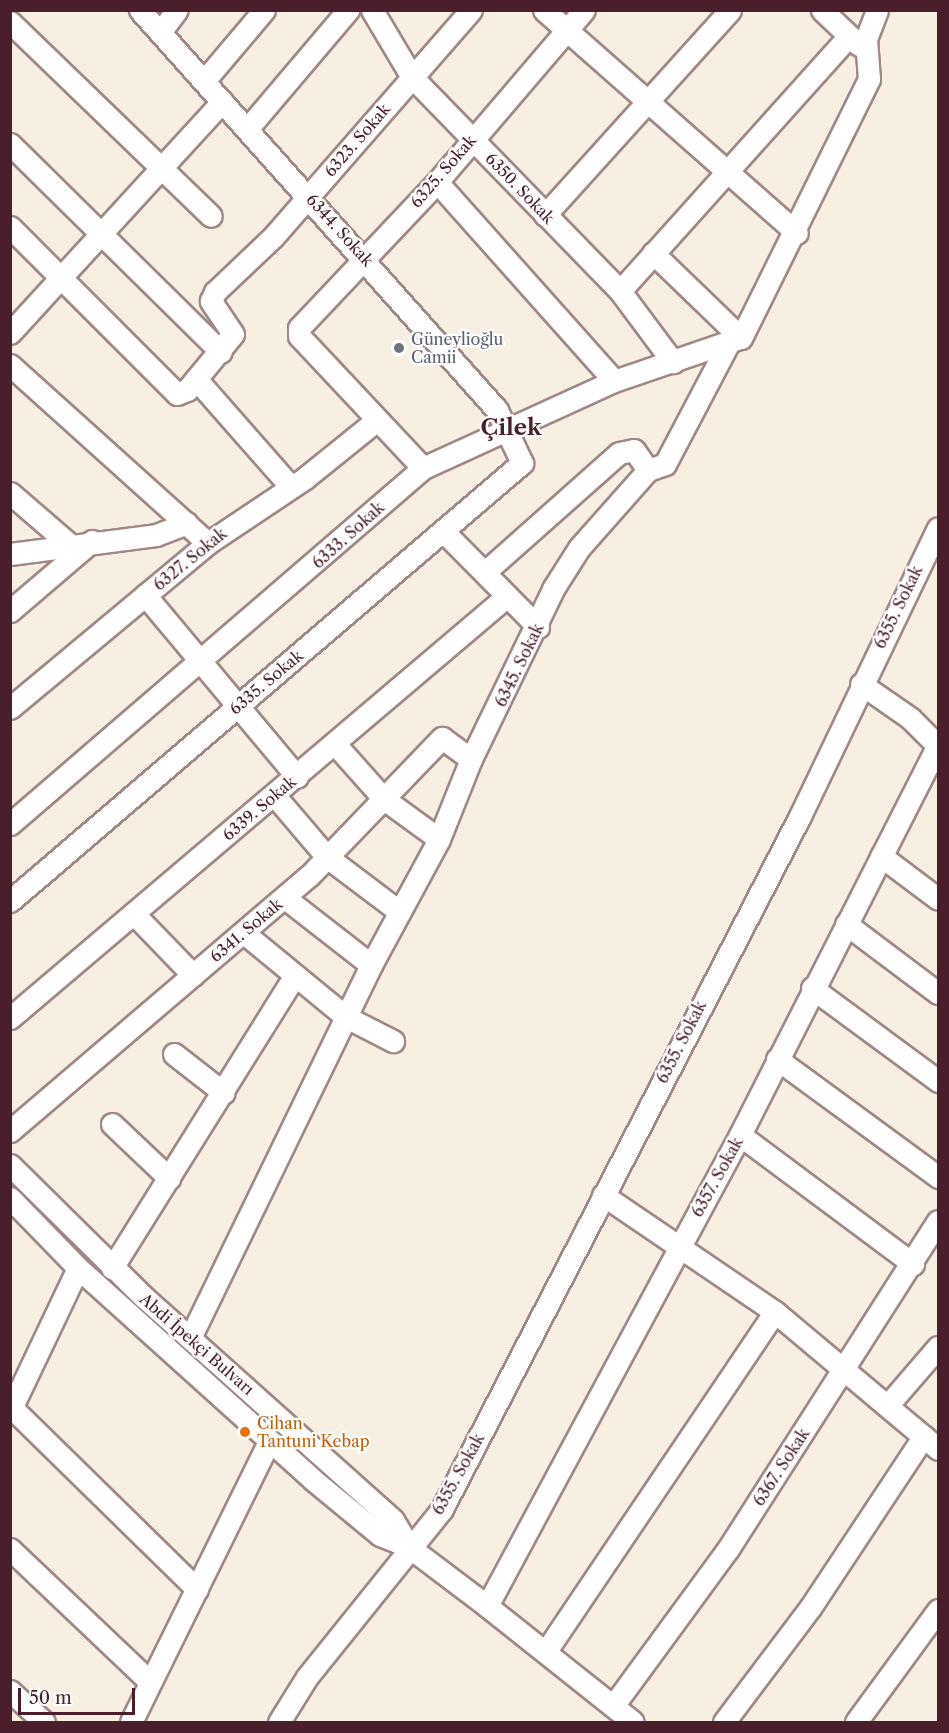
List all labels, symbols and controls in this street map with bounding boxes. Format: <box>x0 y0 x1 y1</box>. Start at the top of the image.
street label: 6323. Sokak <box>320 100 394 180</box>
street label: 6325. Sokak <box>406 131 480 211</box>
street label: 6350. Sokak <box>481 149 559 227</box>
street label: 6344. Sokak <box>302 190 378 270</box>
place label: Güneylioğlu Camii <box>411 329 503 367</box>
marker: Güneylioğlu Camii <box>392 341 406 355</box>
district label: Çilek <box>481 415 541 441</box>
street label: 6333. Sokak <box>308 498 388 572</box>
street label: 6327. Sokak <box>149 524 231 594</box>
street label: 6355. Sokak <box>870 562 926 652</box>
street label: 6345. Sokak <box>491 620 547 710</box>
street label: 6335. Sokak <box>225 646 307 718</box>
street label: 6339. Sokak <box>218 772 300 844</box>
street label: 6341. Sokak <box>206 894 286 966</box>
street label: 6355. Sokak <box>652 998 710 1086</box>
street label: 6357. Sokak <box>687 1134 747 1220</box>
street label: Abdi İpekçi Bulvarı <box>136 1289 258 1399</box>
place label: Cihan Tantuni Kebap <box>257 1413 370 1451</box>
marker: Cihan Tantuni Kebap <box>238 1425 252 1439</box>
street label: 6367. Sokak <box>749 1425 813 1509</box>
street label: 6355. Sokak <box>428 1430 488 1518</box>
scale bar <box>21 1676 138 1714</box>
text: 50 m <box>29 1687 72 1709</box>

